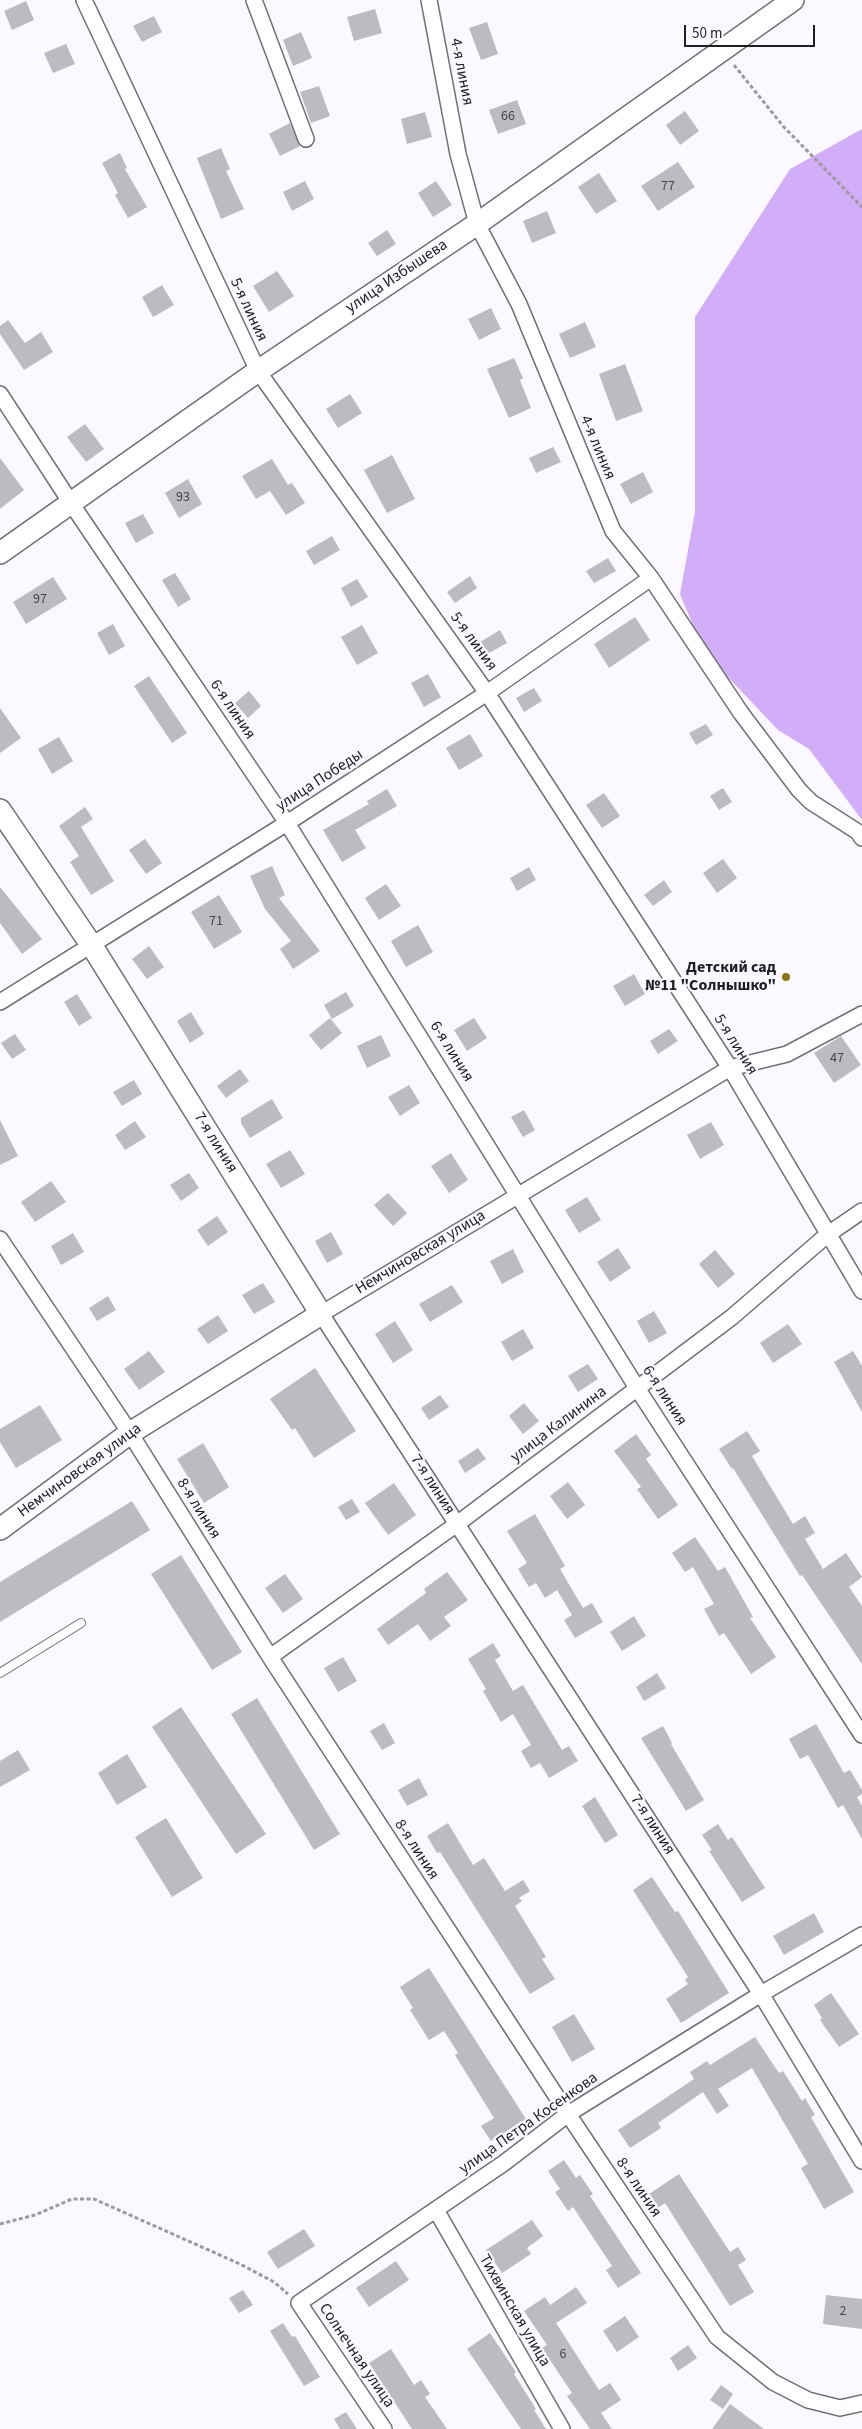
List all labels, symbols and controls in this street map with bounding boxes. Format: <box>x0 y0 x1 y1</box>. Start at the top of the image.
scale bar <box>687 15 818 47</box>
text: 50 m <box>692 23 722 44</box>
street label: 4-я линия <box>445 37 477 107</box>
house number: 66 <box>501 109 515 125</box>
house number: 77 <box>661 179 675 195</box>
street label: улица Избышева <box>342 236 452 318</box>
street label: 5-я линия <box>225 275 271 345</box>
street label: 4-я линия <box>575 413 619 483</box>
house number: 93 <box>176 490 190 506</box>
house number: 97 <box>33 592 47 608</box>
street label: 5-я линия <box>445 609 501 675</box>
street label: 6-я линия <box>205 676 259 744</box>
street label: улица Победы <box>273 746 367 816</box>
house number: 71 <box>209 914 223 930</box>
place label: Детский сад №11 "Солнышко" <box>645 958 776 996</box>
marker: Детский сад №11 "Солнышко" <box>780 971 792 983</box>
street label: 5-я линия <box>709 1011 761 1079</box>
street label: 6-я линия <box>425 1018 477 1086</box>
house number: 47 <box>830 1051 844 1067</box>
street label: 7-я линия <box>189 1109 241 1177</box>
street label: Немчиновская улица <box>353 1207 489 1299</box>
street label: 6-я линия <box>637 1362 691 1430</box>
street label: улица Калинина <box>507 1383 611 1467</box>
street label: Немчиновская улица <box>14 1420 146 1522</box>
street label: 7-я линия <box>405 1451 459 1519</box>
street label: 8-я линия <box>172 1475 224 1543</box>
street label: 7-я линия <box>625 1791 679 1859</box>
street label: 8-я линия <box>389 1816 443 1884</box>
street label: улица Петра Косенкова <box>456 2069 602 2179</box>
street label: 8-я линия <box>611 2154 665 2222</box>
street label: Тихвинская улица <box>474 2251 554 2371</box>
street label: Солнечная улица <box>314 2300 398 2412</box>
house number: 2 <box>840 2304 846 2320</box>
house number: 6 <box>560 2347 566 2363</box>

